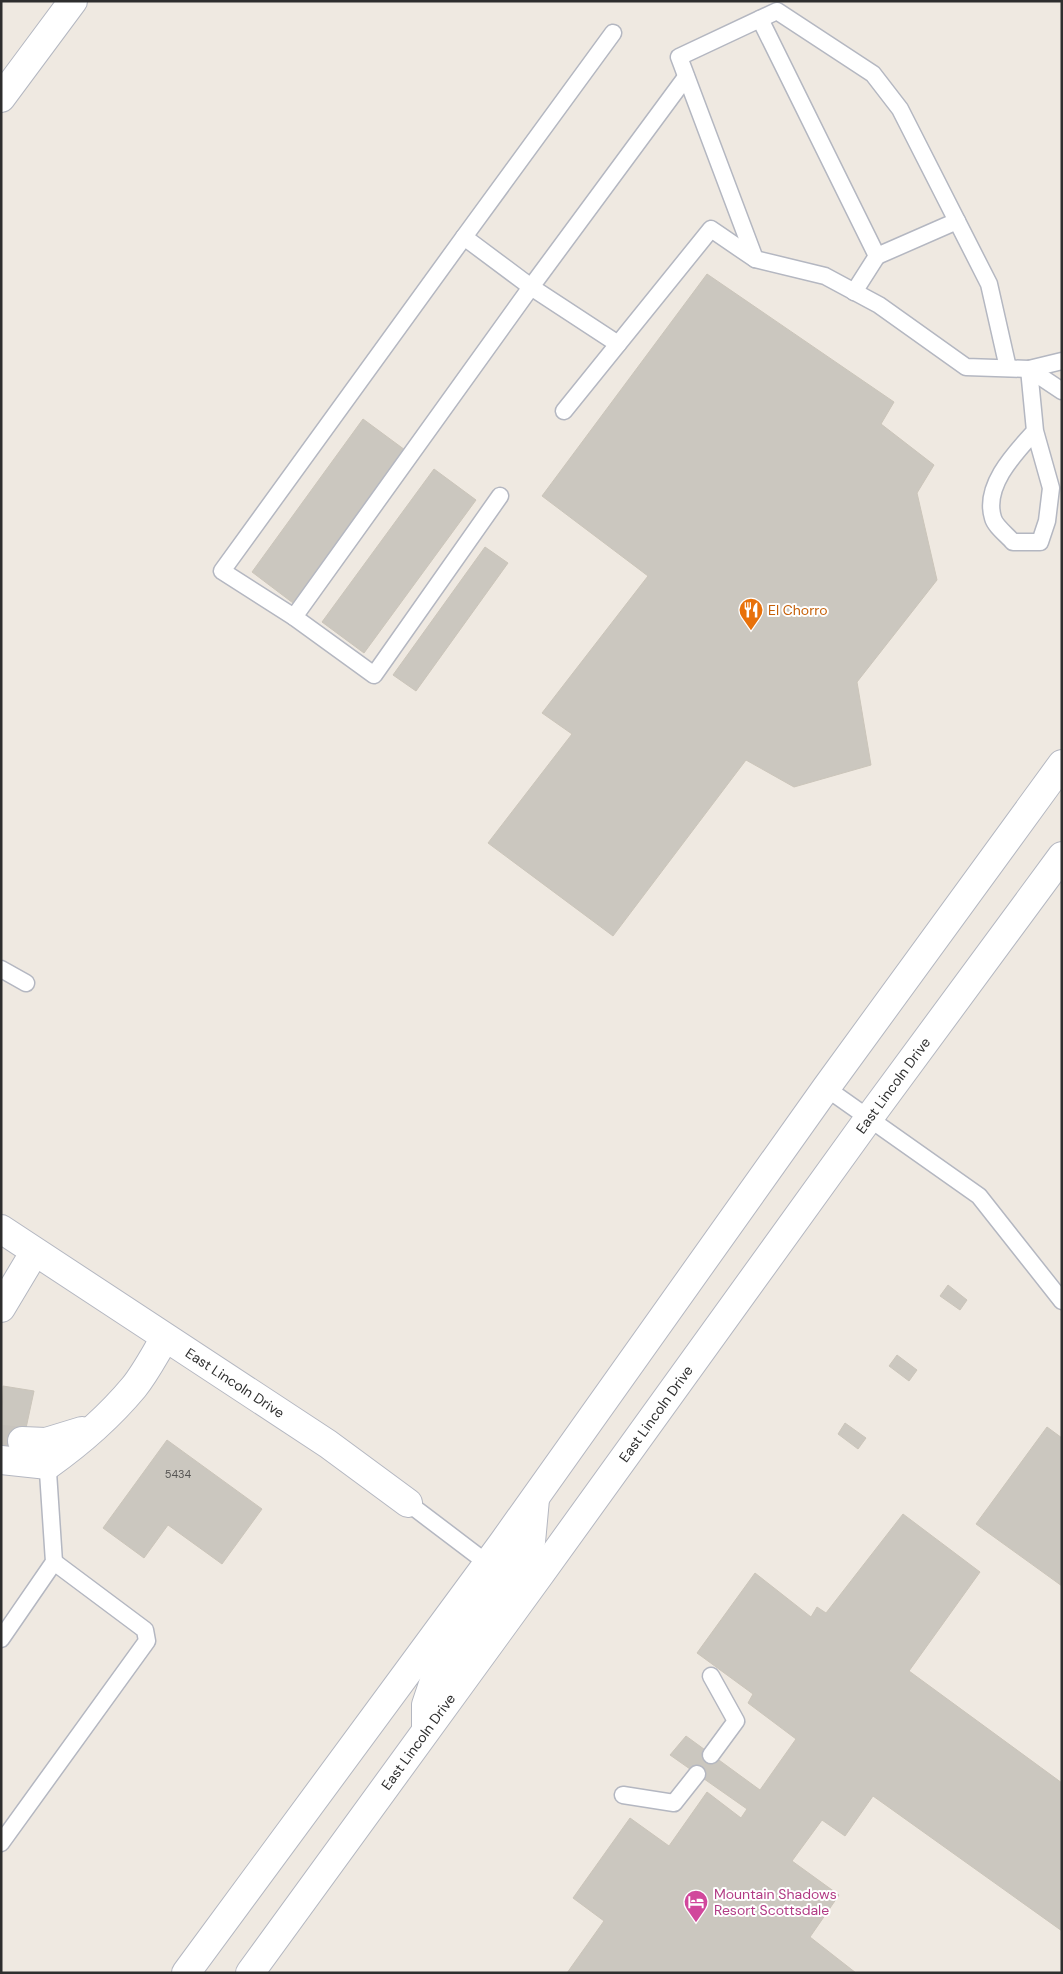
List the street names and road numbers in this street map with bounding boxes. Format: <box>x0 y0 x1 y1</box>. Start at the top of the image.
street label: East Lincoln Drive <box>852 1034 934 1137</box>
street label: East Lincoln Drive <box>182 1344 288 1422</box>
street label: East Lincoln Drive <box>615 1362 697 1466</box>
street label: East Lincoln Drive <box>377 1690 459 1793</box>

